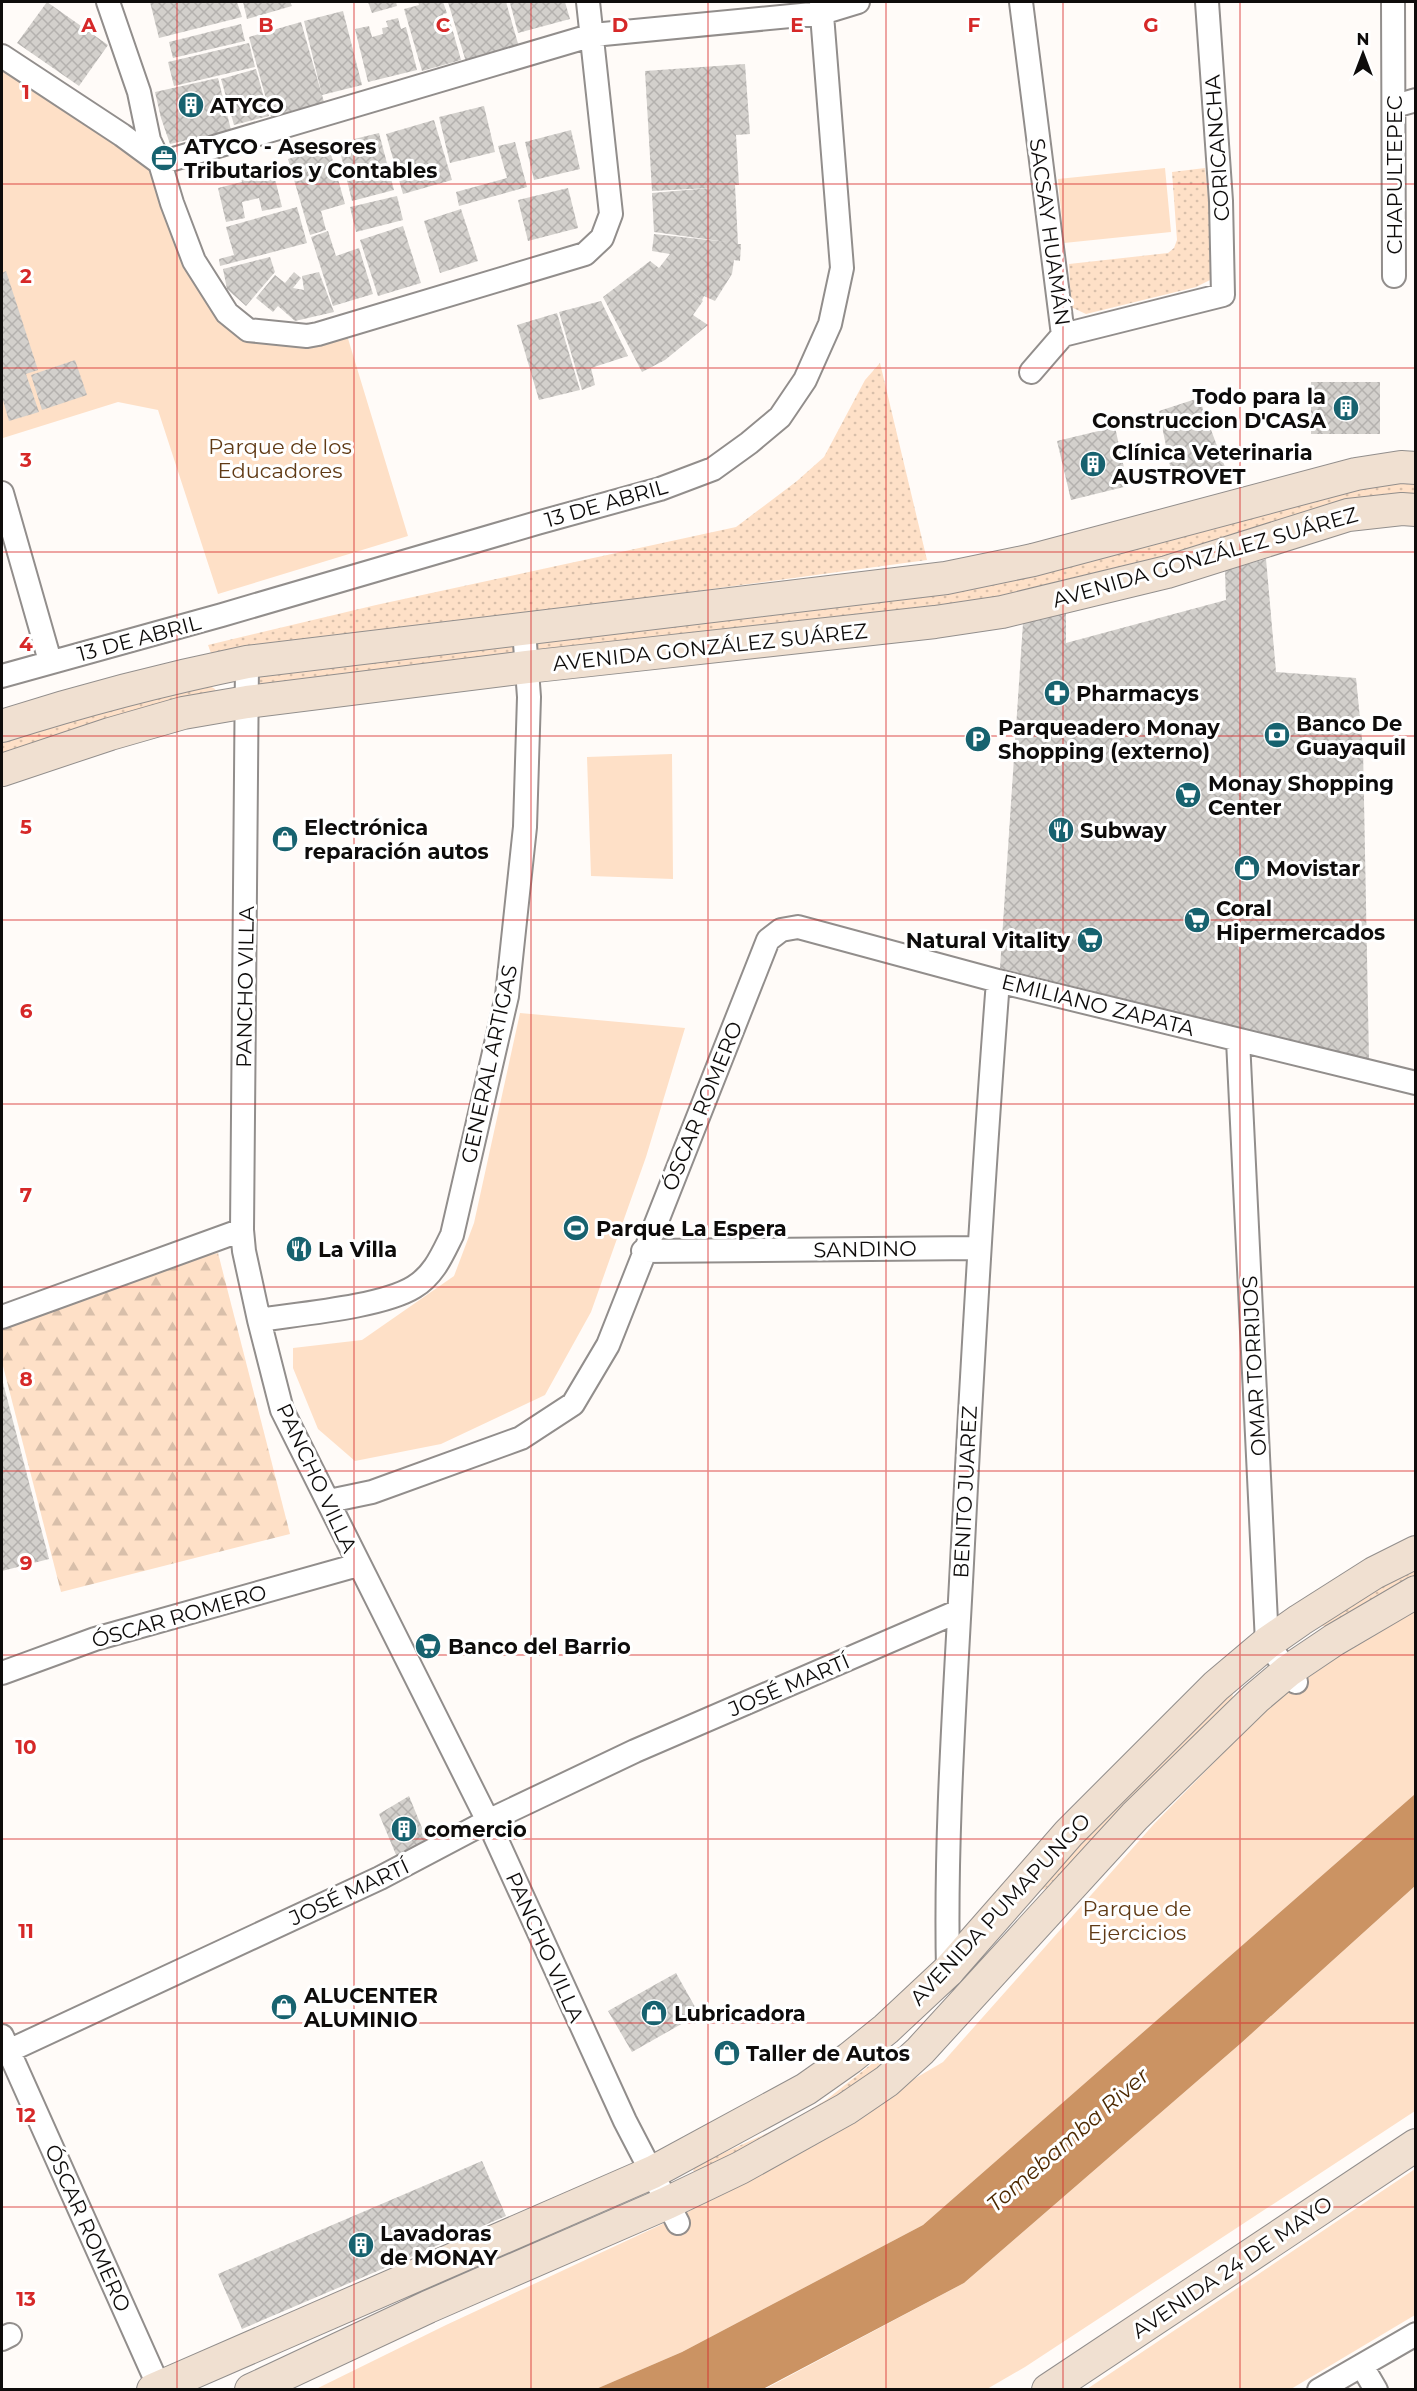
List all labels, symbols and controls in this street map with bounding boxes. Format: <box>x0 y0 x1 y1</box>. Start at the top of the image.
text: A <box>80 13 97 37</box>
text: B <box>258 13 274 37</box>
text: C <box>436 13 451 37</box>
text: D <box>612 13 628 37</box>
text: E <box>790 13 804 37</box>
text: F <box>968 13 981 37</box>
text: G <box>1143 13 1159 37</box>
north arrow <box>1333 24 1393 84</box>
text: N <box>1357 30 1369 49</box>
street label: CORICANCHA <box>1199 73 1235 222</box>
text: 1 <box>22 80 30 104</box>
building icon: ATYCO <box>176 90 206 120</box>
place label: ATYCO <box>209 93 284 118</box>
street label: CHAPULTEPEC <box>1382 95 1407 255</box>
place label: ATYCO - Asesores Tributarios y Contables <box>183 134 437 183</box>
street label: SACSAY HUAMÁN <box>1024 137 1076 327</box>
office icon: ATYCO - Asesores Tributarios y Contables <box>149 143 179 173</box>
text: 2 <box>20 264 32 288</box>
place label: Todo para la Construccion D'CASA <box>1092 384 1327 433</box>
building icon: Todo para la Construccion D'CASA <box>1331 393 1361 423</box>
park label: Parque de los Educadores <box>208 434 352 483</box>
place label: Clínica Veterinaria AUSTROVET <box>1111 440 1313 489</box>
text: 3 <box>19 448 32 472</box>
building icon: Clínica Veterinaria AUSTROVET <box>1078 449 1108 479</box>
street label: 13 DE ABRIL <box>542 473 671 532</box>
street label: AVENIDA GONZÁLEZ SUÁREZ <box>1050 501 1360 613</box>
street label: 13 DE ABRIL <box>75 609 204 666</box>
street label: AVENIDA GONZÁLEZ SUÁREZ <box>551 618 869 676</box>
text: 4 <box>19 632 33 656</box>
pharmacy icon: Pharmacys <box>1042 678 1072 708</box>
place label: Pharmacys <box>1076 681 1199 706</box>
place label: Banco De Guayaquil <box>1296 711 1406 760</box>
place label: Parqueadero Monay Shopping (externo) <box>998 715 1220 764</box>
bank icon: Banco De Guayaquil <box>1262 720 1292 750</box>
parking icon: Parqueadero Monay Shopping (externo) <box>963 724 993 754</box>
place label: Monay Shopping Center <box>1208 771 1394 820</box>
supermarket icon: Monay Shopping Center <box>1173 780 1203 810</box>
text: 5 <box>20 815 32 839</box>
place label: Electrónica reparación autos <box>304 815 489 864</box>
restaurant icon: Subway <box>1046 815 1076 845</box>
place label: Subway <box>1080 818 1167 843</box>
shop icon: Electrónica reparación autos <box>270 824 300 854</box>
shop icon: Movistar <box>1232 853 1262 883</box>
place label: Movistar <box>1266 856 1360 881</box>
place label: Coral Hipermercados <box>1216 896 1385 945</box>
street label: PANCHO VILLA <box>231 905 259 1068</box>
supermarket icon: Coral Hipermercados <box>1182 905 1212 935</box>
supermarket icon: Natural Vitality <box>1075 925 1105 955</box>
place label: Natural Vitality <box>906 928 1070 953</box>
street label: GENERAL ARTIGAS <box>456 963 522 1165</box>
street label: EMILIANO ZAPATA <box>999 969 1198 1041</box>
text: 6 <box>20 999 33 1023</box>
street label: ÓSCAR ROMERO <box>657 1018 747 1194</box>
text: 7 <box>20 1183 32 1207</box>
sports icon: Parque La Espera <box>561 1213 591 1243</box>
place label: Parque La Espera <box>596 1216 787 1241</box>
restaurant icon: La Villa <box>284 1234 314 1264</box>
street label: SANDINO <box>813 1236 917 1262</box>
place label: La Villa <box>318 1237 397 1262</box>
street label: OMAR TORRIJOS <box>1237 1275 1271 1457</box>
text: 8 <box>19 1367 33 1391</box>
street label: PANCHO VILLA <box>271 1399 363 1557</box>
street label: BENITO JUAREZ <box>948 1405 982 1579</box>
text: 9 <box>20 1551 32 1575</box>
street label: ÓSCAR ROMERO <box>89 1579 269 1653</box>
supermarket icon: Banco del Barrio <box>413 1631 443 1661</box>
place label: Banco del Barrio <box>448 1634 631 1659</box>
street label: JOSÉ MARTÍ <box>724 1648 854 1722</box>
text: 10 <box>15 1735 37 1759</box>
street label: AVENIDA PUMAPUNGO <box>905 1808 1095 2010</box>
building icon: comercio <box>389 1814 419 1844</box>
place label: comercio <box>424 1817 527 1842</box>
street label: JOSÉ MARTÍ <box>284 1853 413 1931</box>
street label: PANCHO VILLA <box>501 1868 590 2027</box>
park label: Parque de Ejercicios <box>1083 1896 1191 1945</box>
text: 11 <box>18 1919 34 1943</box>
place label: ALUCENTER ALUMINIO <box>303 1983 438 2032</box>
shop icon: ALUCENTER ALUMINIO <box>269 1992 299 2022</box>
shop icon: Lubricadora <box>639 1998 669 2028</box>
place label: Lubricadora <box>674 2001 806 2026</box>
shop icon: Taller de Autos <box>712 2038 742 2068</box>
place label: Taller de Autos <box>746 2041 910 2066</box>
water label: Tomebamba River <box>981 2061 1156 2218</box>
text: 12 <box>16 2103 36 2127</box>
street label: ÓSCAR ROMERO <box>40 2140 136 2316</box>
street label: AVENIDA 24 DE MAYO <box>1127 2191 1337 2343</box>
place label: Lavadoras de MONAY <box>380 2221 498 2270</box>
building icon: Lavadoras de MONAY <box>346 2230 376 2260</box>
text: 13 <box>16 2287 36 2311</box>

